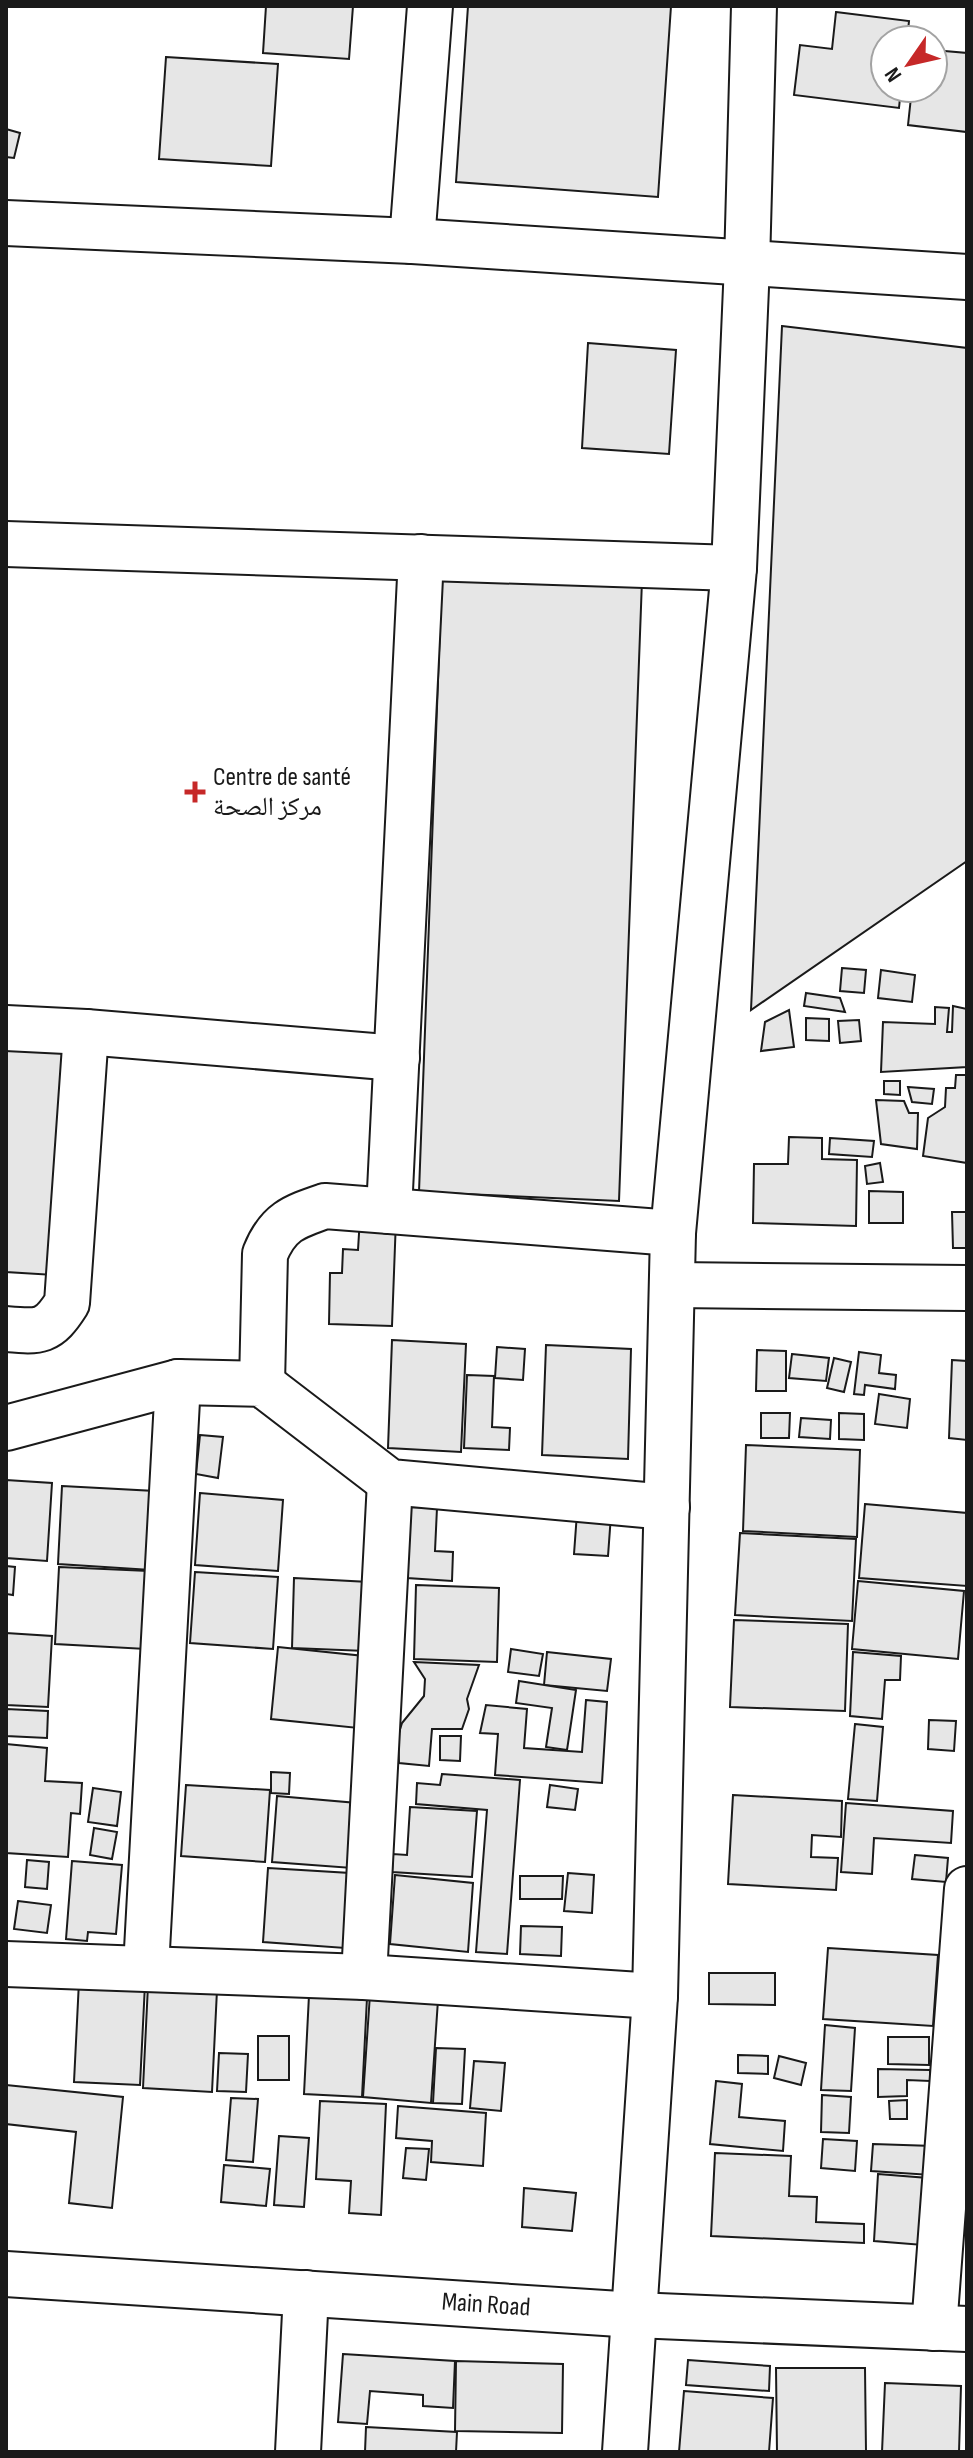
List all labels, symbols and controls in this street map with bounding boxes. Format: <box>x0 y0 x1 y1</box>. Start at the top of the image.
north arrow <box>869 24 949 104</box>
text: N <box>879 62 908 87</box>
place label: Centre de santé مركز الصحة <box>213 762 351 823</box>
marker: Centre de santé مركز الصحة <box>184 781 206 803</box>
street label: Main Road <box>441 2286 531 2324</box>

